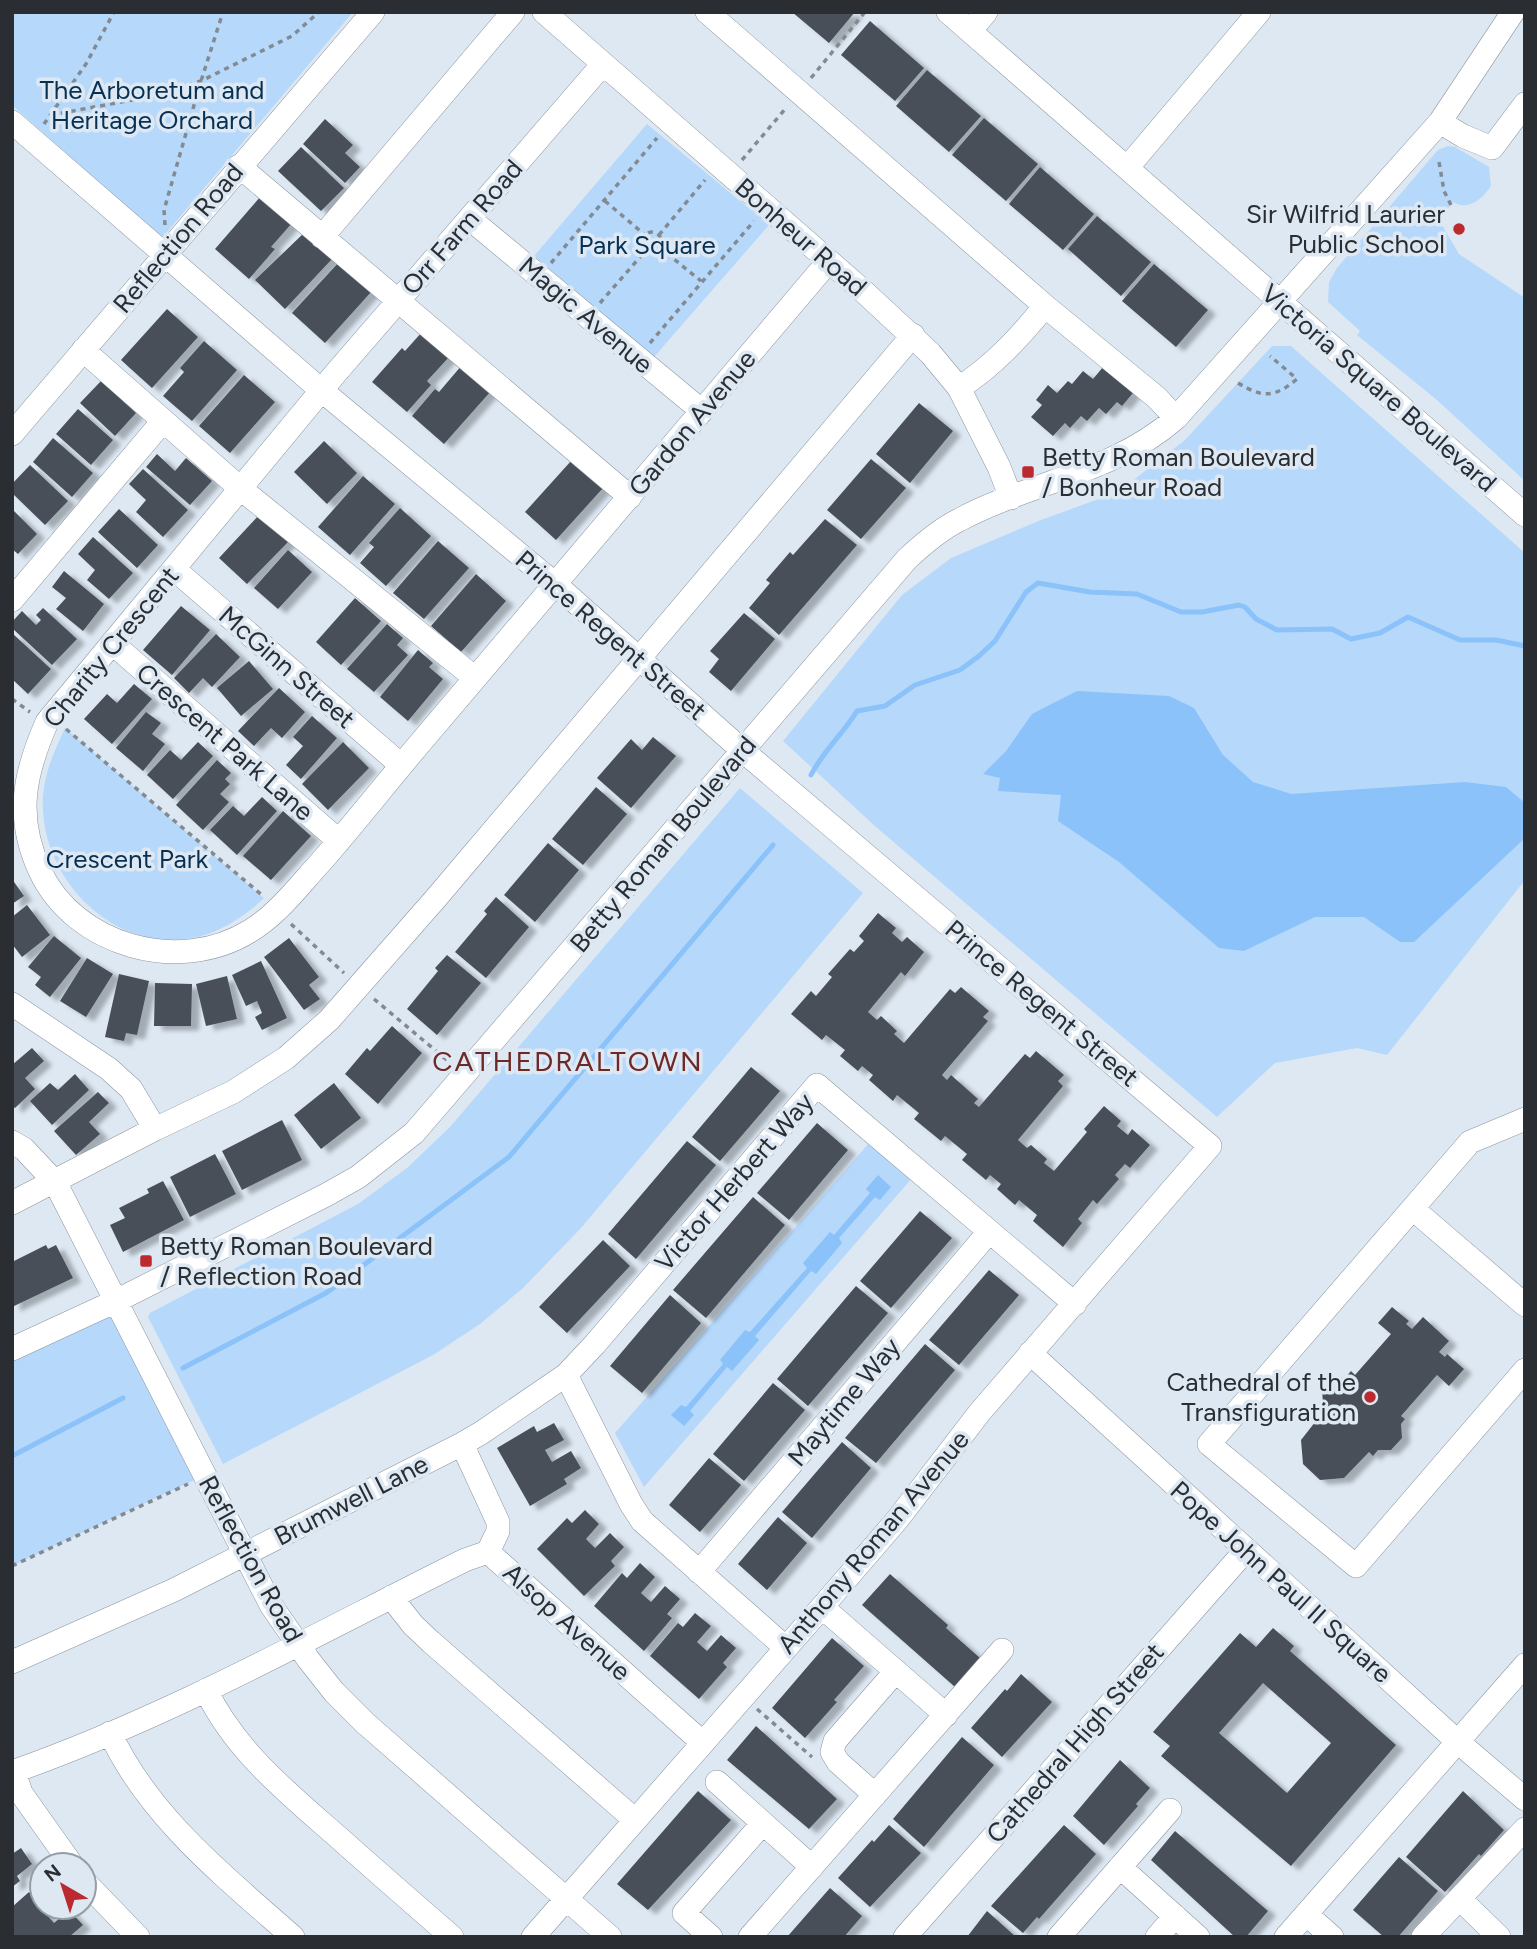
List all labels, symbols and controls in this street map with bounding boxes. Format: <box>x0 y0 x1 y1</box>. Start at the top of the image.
park label: The Arboretum and Heritage Orchard <box>39 74 265 136</box>
street label: Orr Farm Road <box>395 153 529 301</box>
street label: Reflection Road <box>106 157 250 319</box>
street label: Bonheur Road <box>729 171 873 303</box>
place label: Sir Wilfrid Laurier Public School <box>1246 198 1445 260</box>
marker: Sir Wilfrid Laurier Public School <box>1451 221 1467 237</box>
park label: Park Square <box>578 229 716 261</box>
street label: Magic Avenue <box>513 250 659 380</box>
street label: Victoria Square Boulevard <box>1255 277 1503 499</box>
street label: Gardon Avenue <box>622 343 762 503</box>
place label: Betty Roman Boulevard / Bonheur Road <box>1042 441 1315 503</box>
marker: Betty Roman Boulevard / Bonheur Road <box>1020 464 1036 480</box>
street label: Prince Regent Street <box>509 543 713 727</box>
street label: Charity Crescent <box>36 560 186 734</box>
street label: McGinn Street <box>212 599 362 735</box>
street label: Crescent Park Lane <box>130 656 320 828</box>
street label: Betty Roman Boulevard <box>563 729 763 959</box>
park label: Crescent Park <box>46 843 209 875</box>
street label: Prince Regent Street <box>939 913 1145 1093</box>
district label: CATHEDRALTOWN <box>432 1044 704 1078</box>
street label: Victor Herbert Way <box>648 1086 820 1278</box>
place label: Betty Roman Boulevard / Reflection Road <box>160 1230 433 1292</box>
marker: Betty Roman Boulevard / Reflection Road <box>138 1253 154 1269</box>
street label: Maytime Way <box>781 1331 907 1473</box>
place label: Cathedral of the Transfiguration <box>1166 1366 1356 1428</box>
marker: Cathedral of the Transfiguration <box>1362 1389 1378 1405</box>
street label: Anthony Roman Avenue <box>770 1424 976 1660</box>
street label: Brumwell Lane <box>269 1447 433 1553</box>
street label: Reflection Road <box>192 1470 310 1648</box>
street label: Pope John Paul II Square <box>1164 1474 1398 1690</box>
street label: Alsop Avenue <box>497 1557 637 1687</box>
street label: Cathedral High Street <box>979 1636 1171 1850</box>
north arrow <box>28 1851 98 1921</box>
text: N <box>40 1860 66 1887</box>

